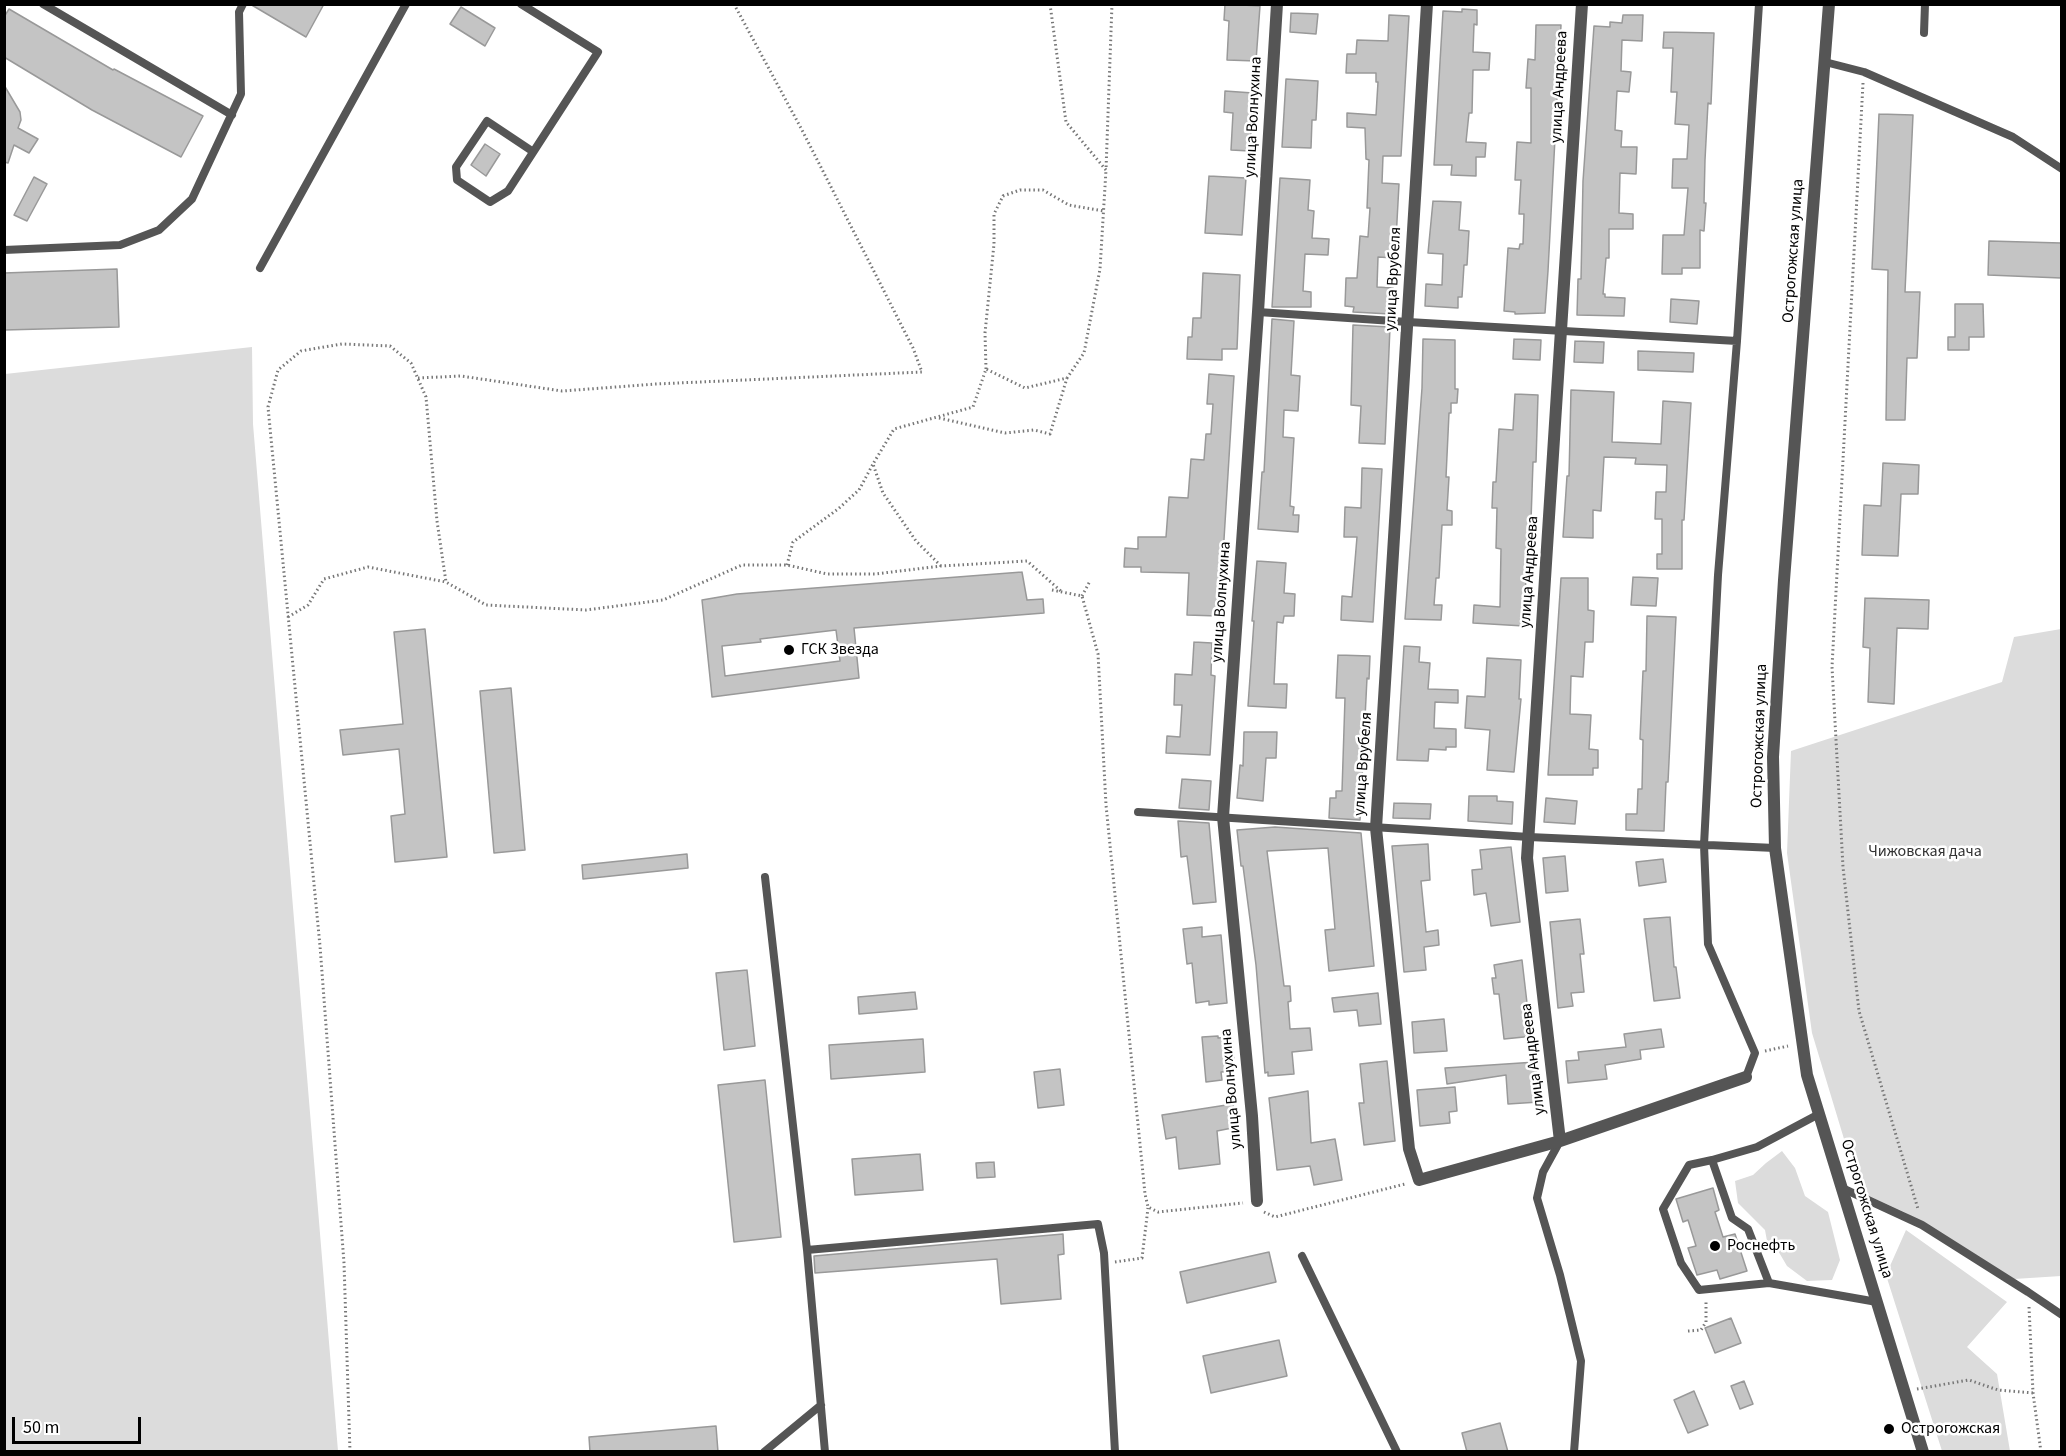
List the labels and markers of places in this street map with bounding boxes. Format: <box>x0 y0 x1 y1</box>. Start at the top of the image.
place label: ГСК Звезда <box>801 640 879 660</box>
marker: ГСК Звезда <box>782 643 796 657</box>
place label: Роснефть <box>1727 1236 1795 1256</box>
marker: Роснефть <box>1708 1239 1722 1253</box>
place label: Острогожская <box>1901 1419 2000 1439</box>
marker: Острогожская <box>1882 1422 1896 1436</box>

